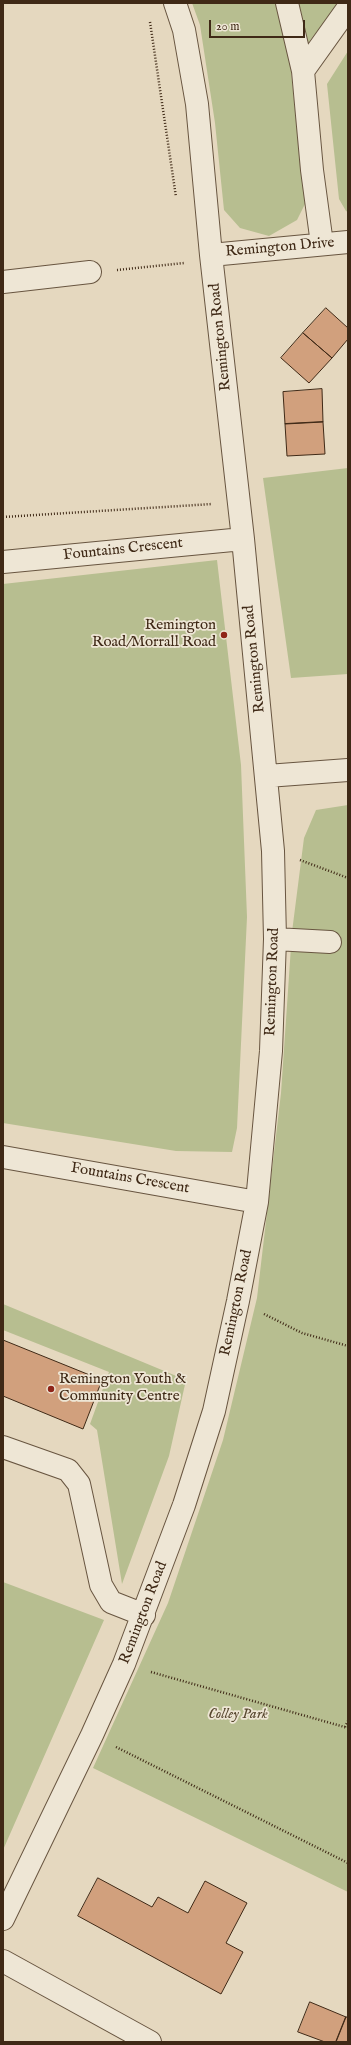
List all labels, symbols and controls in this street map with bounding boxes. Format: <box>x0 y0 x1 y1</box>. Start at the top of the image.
scale bar <box>211 12 307 38</box>
text: 20 m <box>216 19 239 34</box>
street label: Remington Drive <box>225 234 335 262</box>
street label: Remington Road <box>206 282 236 392</box>
street label: Fountains Crescent <box>62 535 184 565</box>
street label: Remington Road <box>240 604 270 714</box>
place label: Remington Road/Morrall Road <box>92 617 216 652</box>
marker: Remington Road/Morrall Road <box>219 630 229 640</box>
street label: Remington Road <box>262 928 284 1036</box>
street label: Fountains Crescent <box>69 1160 191 1198</box>
street label: Remington Road <box>217 1248 257 1358</box>
place label: Remington Youth & Community Centre <box>59 1371 186 1406</box>
marker: Remington Youth & Community Centre <box>46 1384 56 1394</box>
street label: Remington Road <box>116 1559 172 1667</box>
park label: Colley Park <box>208 1706 268 1724</box>

